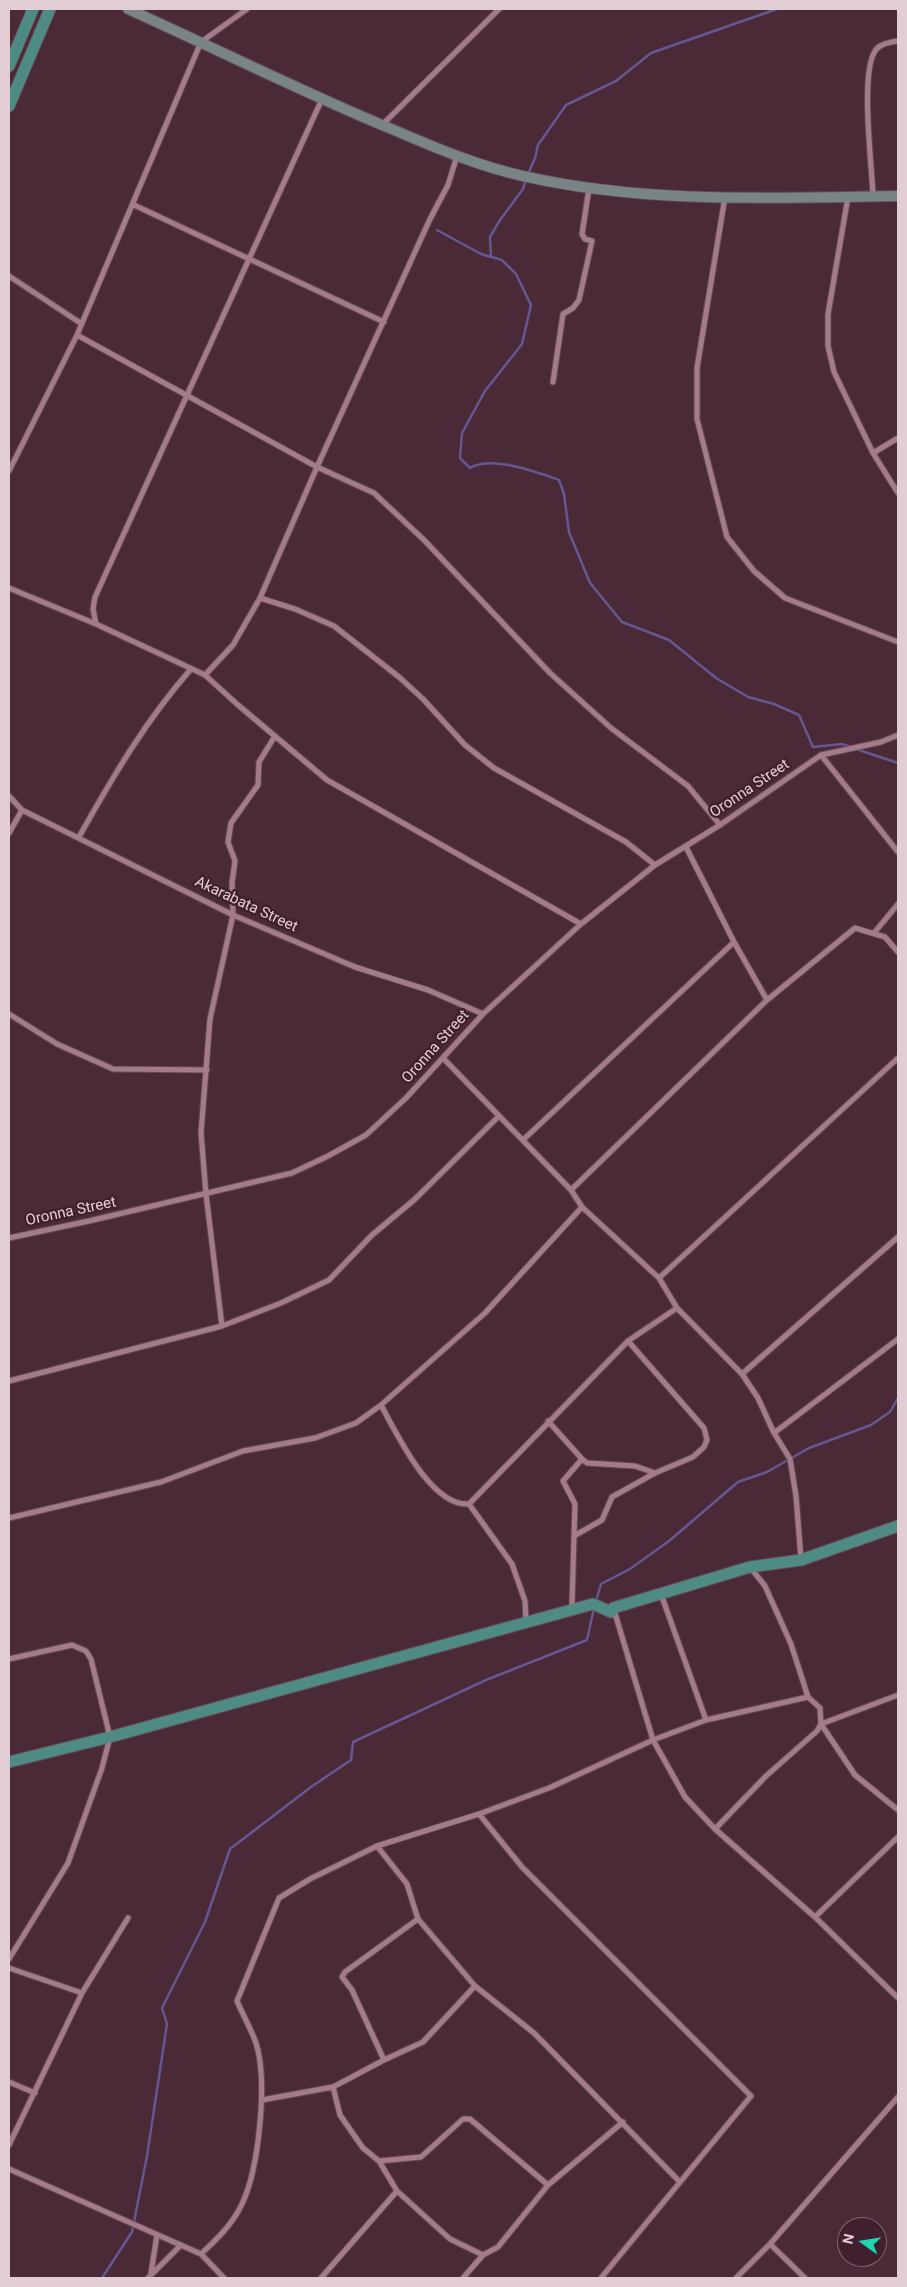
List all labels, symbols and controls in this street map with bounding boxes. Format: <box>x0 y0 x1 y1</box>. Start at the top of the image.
street label: Oronna Street <box>707 756 793 822</box>
street label: Akarabata Street <box>192 873 300 937</box>
street label: Oronna Street <box>399 1007 473 1087</box>
street label: Oronna Street <box>24 1194 118 1230</box>
north arrow <box>837 2217 887 2267</box>
text: N <box>839 2232 857 2245</box>

